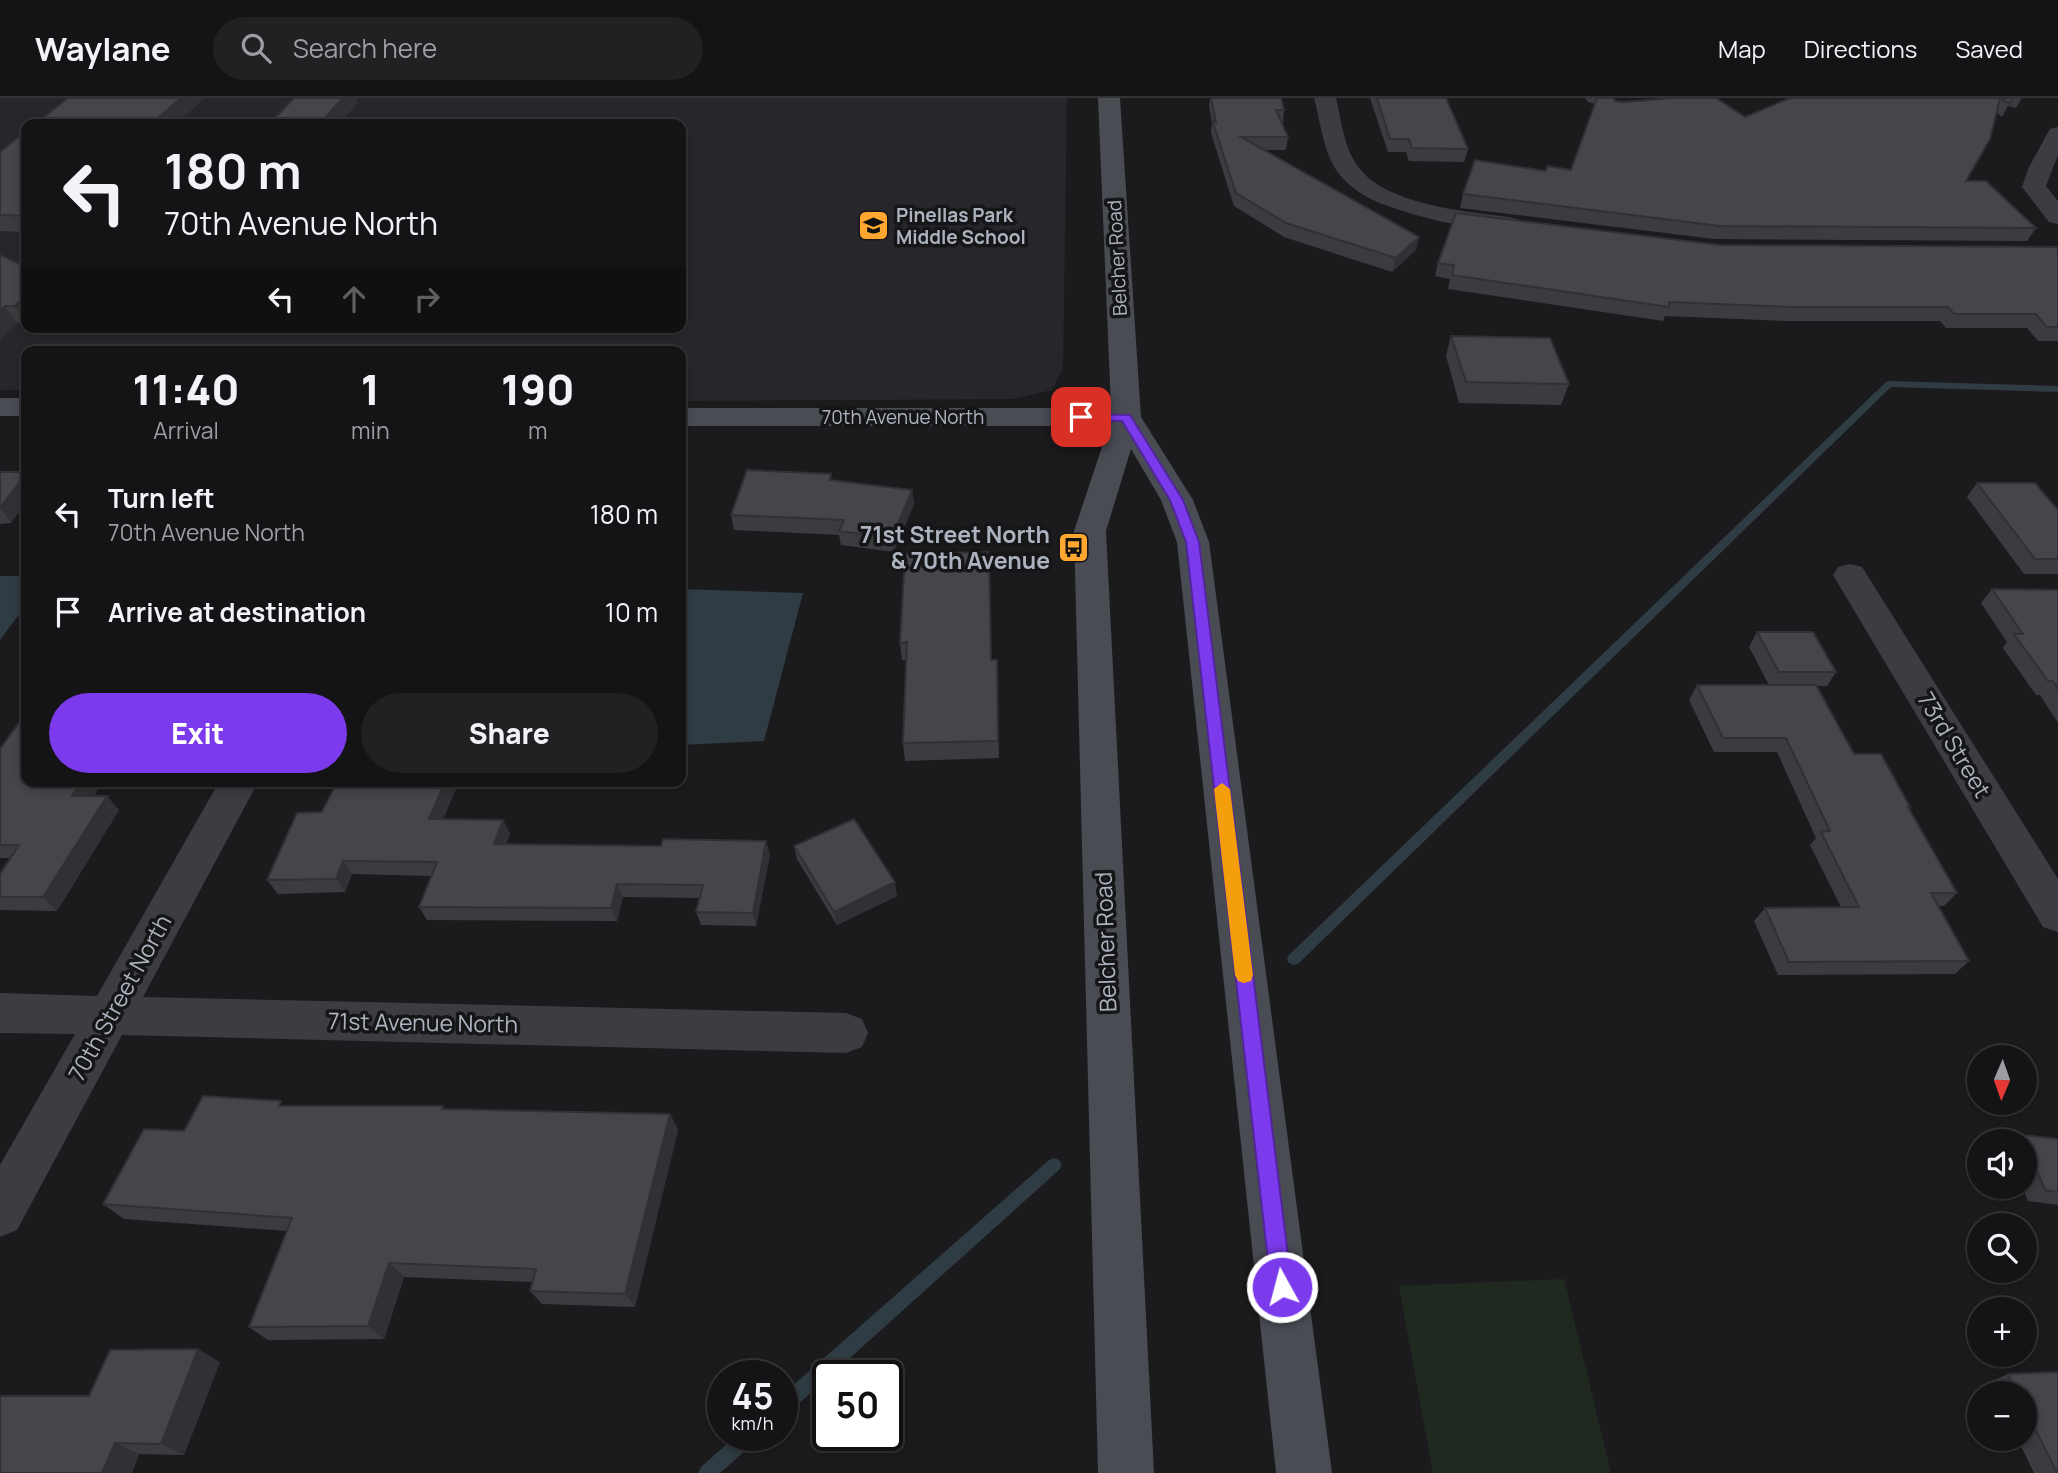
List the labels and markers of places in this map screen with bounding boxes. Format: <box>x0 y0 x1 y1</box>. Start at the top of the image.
place label: Pinellas Park Middle School <box>896 202 1026 250</box>
school or university icon: Pinellas Park Middle School <box>856 209 890 243</box>
pin <box>1051 387 1111 447</box>
place label: 71st Street North & 70th Avenue <box>860 518 1050 576</box>
bus stop icon: 71st Street North & 70th Avenue <box>1056 531 1090 565</box>

